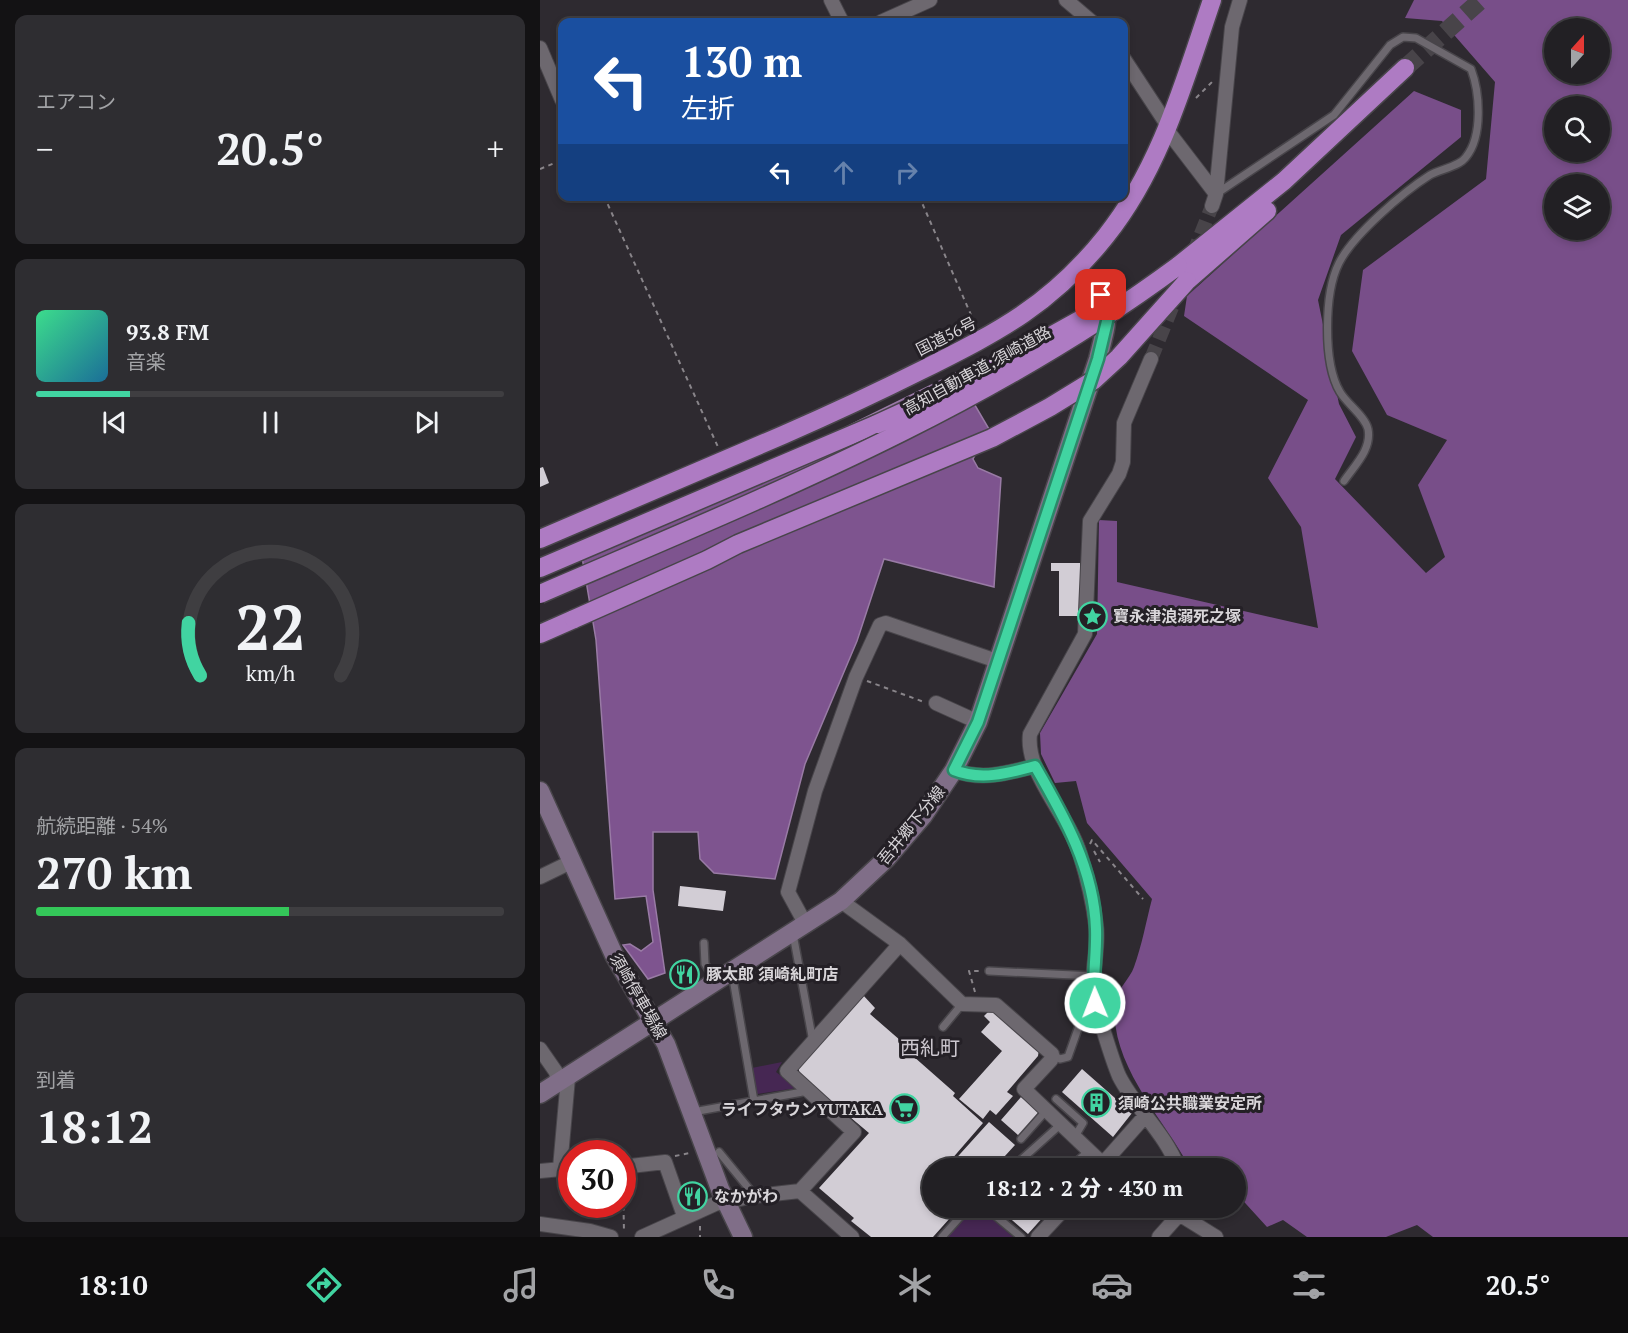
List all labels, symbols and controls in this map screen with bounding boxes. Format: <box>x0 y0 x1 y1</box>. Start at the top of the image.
north arrow <box>1544 18 1610 84</box>
map controls <box>1544 18 1610 240</box>
text: 130 m <box>681 33 802 89</box>
icon: left <box>582 42 660 120</box>
text: エアコン <box>36 88 116 115</box>
text: 左折 <box>681 90 735 126</box>
button: search <box>1544 96 1610 162</box>
text: 20.5° <box>216 118 324 178</box>
text: − <box>36 127 54 170</box>
text: + <box>486 127 504 170</box>
icon: left <box>764 156 797 189</box>
icon: ahead <box>827 156 860 189</box>
icon: right <box>890 156 923 189</box>
button: layers <box>1544 174 1610 240</box>
pin <box>1075 269 1126 320</box>
icon: arrive <box>1084 278 1117 311</box>
street label: 国道56号 <box>912 311 980 361</box>
text: 93.8 FM <box>126 317 209 346</box>
street label: 高知自動車道;須崎道路 <box>899 320 1055 420</box>
text: 音楽 <box>126 348 166 375</box>
icon: previous <box>98 406 131 439</box>
icon: pause <box>254 406 287 439</box>
icon: next <box>410 406 443 439</box>
text: 22 <box>235 585 305 668</box>
place icon: 寶永津浪溺死之塚 <box>1076 600 1108 632</box>
place label: 寶永津浪溺死之塚 <box>1113 605 1241 627</box>
text: km/h <box>245 659 295 687</box>
street label: 吾井郷下分線 <box>872 781 950 869</box>
text: 航続距離 · 54% <box>36 812 168 839</box>
text: 270 km <box>36 842 192 902</box>
street label: 須崎停車場線 <box>605 949 673 1043</box>
restaurant icon: 豚太郎 須崎糺町店 <box>669 958 701 990</box>
place label: 豚太郎 須崎糺町店 <box>706 963 838 985</box>
position arrow <box>1063 971 1127 1035</box>
district label: 西糺町 <box>900 1034 960 1061</box>
text: 到着 <box>36 1066 76 1093</box>
building icon: 須崎公共職業安定所 <box>1081 1087 1113 1119</box>
place label: 須崎公共職業安定所 <box>1118 1092 1262 1114</box>
supermarket icon: ライフタウンYUTAKA <box>888 1093 920 1125</box>
text: 18:12 <box>36 1096 153 1156</box>
place label: ライフタウンYUTAKA <box>721 1098 883 1120</box>
speed limit sign: 30 <box>558 1140 636 1218</box>
text: 18:12 · 2 分 · 430 m <box>985 1173 1183 1202</box>
restaurant icon: なかがわ <box>677 1180 709 1212</box>
place label: なかがわ <box>714 1185 778 1207</box>
icon: directions <box>303 1264 345 1306</box>
icon: music <box>500 1264 542 1306</box>
icon: phone <box>697 1264 739 1306</box>
icon: climate <box>894 1264 936 1306</box>
icon: car <box>1091 1264 1133 1306</box>
icon: filters <box>1288 1264 1330 1306</box>
text: 18:10 <box>78 1267 148 1303</box>
text: 20.5° <box>1485 1267 1550 1303</box>

